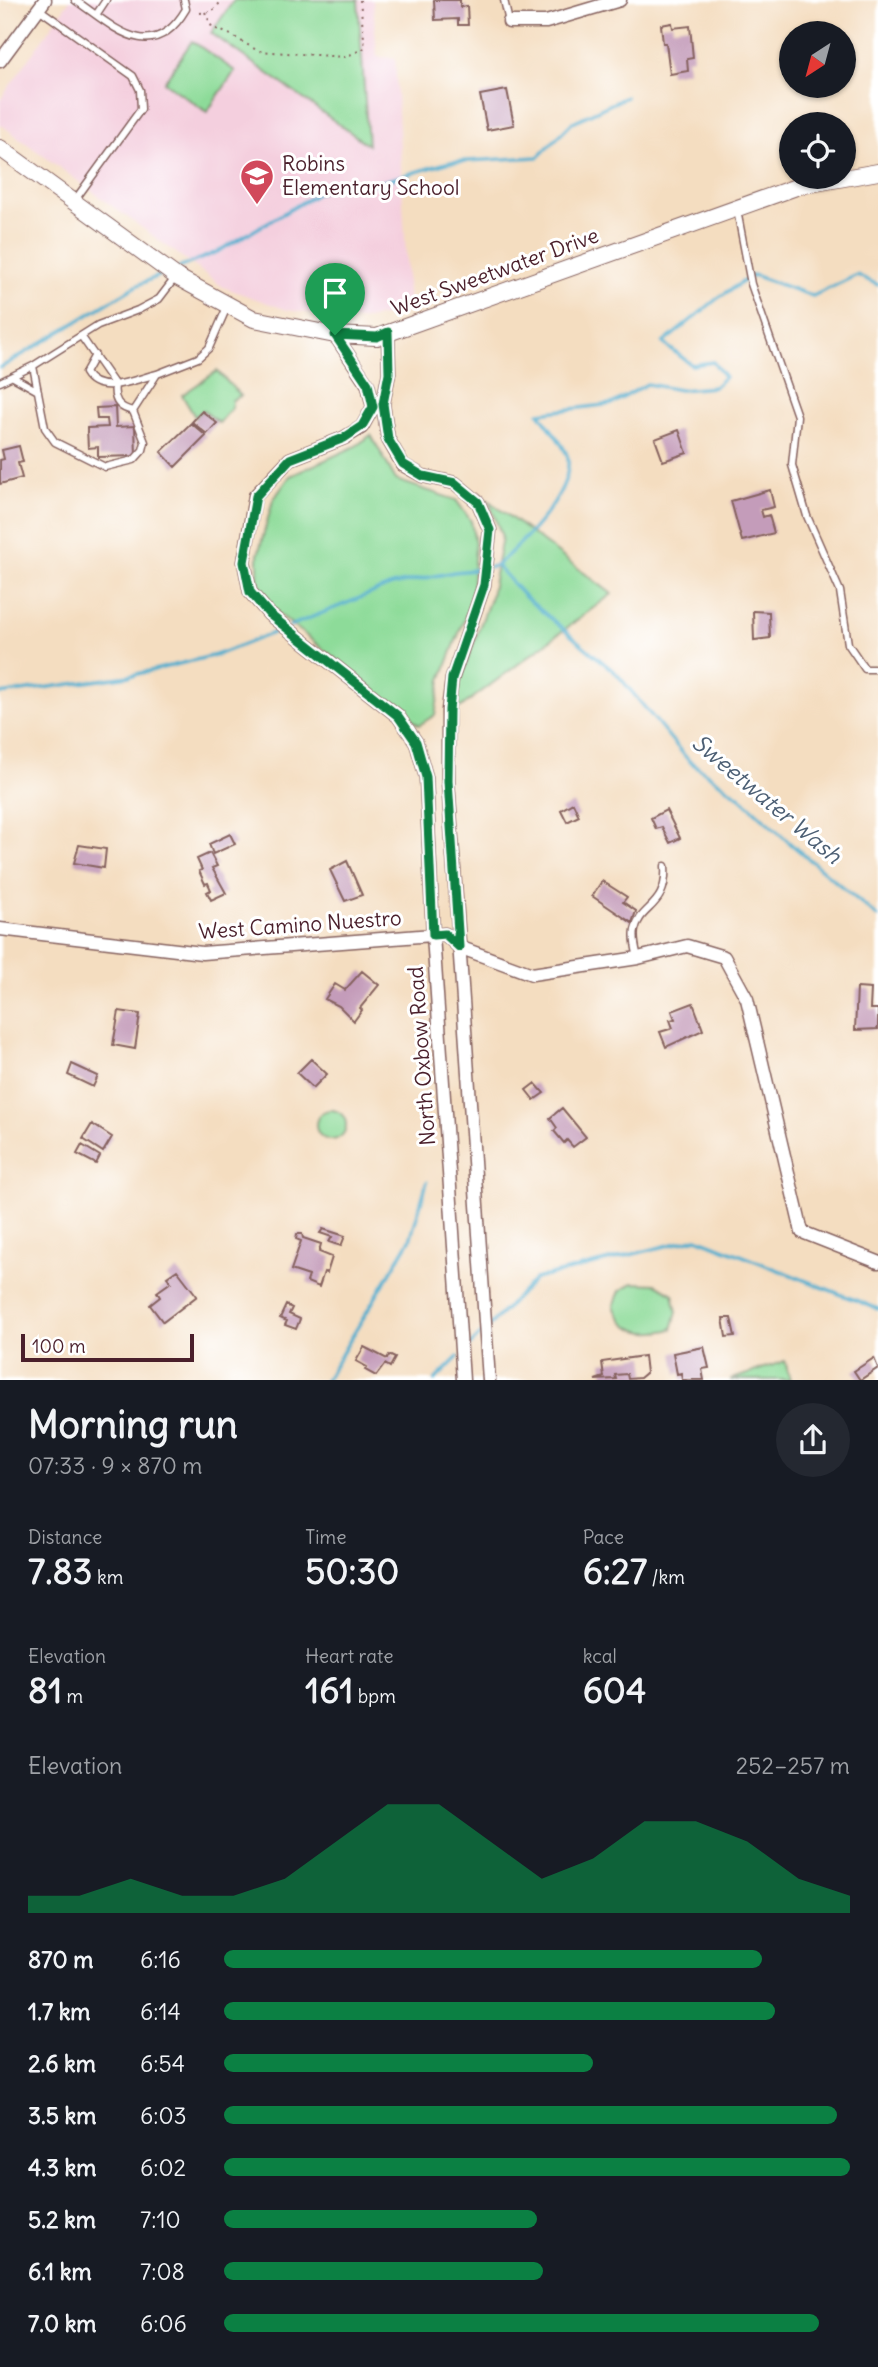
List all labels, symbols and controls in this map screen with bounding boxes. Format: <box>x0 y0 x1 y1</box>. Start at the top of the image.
north arrow <box>779 21 856 98</box>
map controls <box>779 21 856 189</box>
button: locate <box>779 112 856 189</box>
place label: Robins Elementary School <box>282 150 459 201</box>
school or university icon: Robins Elementary School <box>238 157 276 206</box>
street label: West Sweetwater Drive <box>387 221 602 322</box>
pin <box>305 263 365 335</box>
icon: arrive <box>316 274 354 312</box>
water label: Sweetwater Wash <box>687 728 848 870</box>
street label: West Camino Nuestro <box>197 904 402 945</box>
street label: North Oxbow Road <box>402 965 441 1147</box>
scale bar <box>21 1331 194 1363</box>
text: 100 m <box>32 1334 86 1358</box>
text: Morning run <box>28 1401 238 1448</box>
button: share <box>776 1403 850 1477</box>
text: 07:33 · 9 × 870 m <box>28 1451 203 1480</box>
text: Distance <box>28 1525 102 1549</box>
text: Time <box>305 1525 346 1549</box>
text: Pace <box>583 1525 624 1549</box>
text: 7.83 <box>28 1549 92 1593</box>
text: 50:30 <box>305 1549 399 1593</box>
text: 6:27 <box>583 1549 647 1593</box>
text: km <box>92 1565 123 1589</box>
text: /km <box>647 1565 685 1589</box>
text: Elevation <box>28 1644 106 1668</box>
text: Heart rate <box>305 1644 393 1668</box>
text: kcal <box>583 1644 617 1668</box>
text: 81 <box>28 1668 62 1712</box>
text: 161 <box>305 1668 353 1712</box>
text: 604 <box>583 1668 646 1712</box>
text: m <box>62 1684 83 1708</box>
text: bpm <box>353 1684 396 1708</box>
text: Elevation <box>28 1751 122 1780</box>
text: 252–257 m <box>736 1751 850 1780</box>
text: 870 m <box>28 1945 93 1974</box>
text: 6:16 <box>140 1945 181 1974</box>
text: 1.7 km <box>28 1997 91 2026</box>
text: 6:14 <box>140 1997 181 2026</box>
text: 2.6 km <box>28 2049 96 2078</box>
text: 6:54 <box>140 2049 185 2078</box>
text: 3.5 km <box>28 2101 96 2130</box>
text: 6:03 <box>140 2101 187 2130</box>
text: 4.3 km <box>28 2153 97 2182</box>
text: 6:02 <box>140 2153 186 2182</box>
text: 5.2 km <box>28 2205 96 2234</box>
text: 7:10 <box>140 2205 181 2234</box>
text: 6.1 km <box>28 2257 92 2286</box>
text: 7:08 <box>140 2257 185 2286</box>
text: 7.0 km <box>28 2309 97 2338</box>
text: 6:06 <box>140 2309 187 2338</box>

